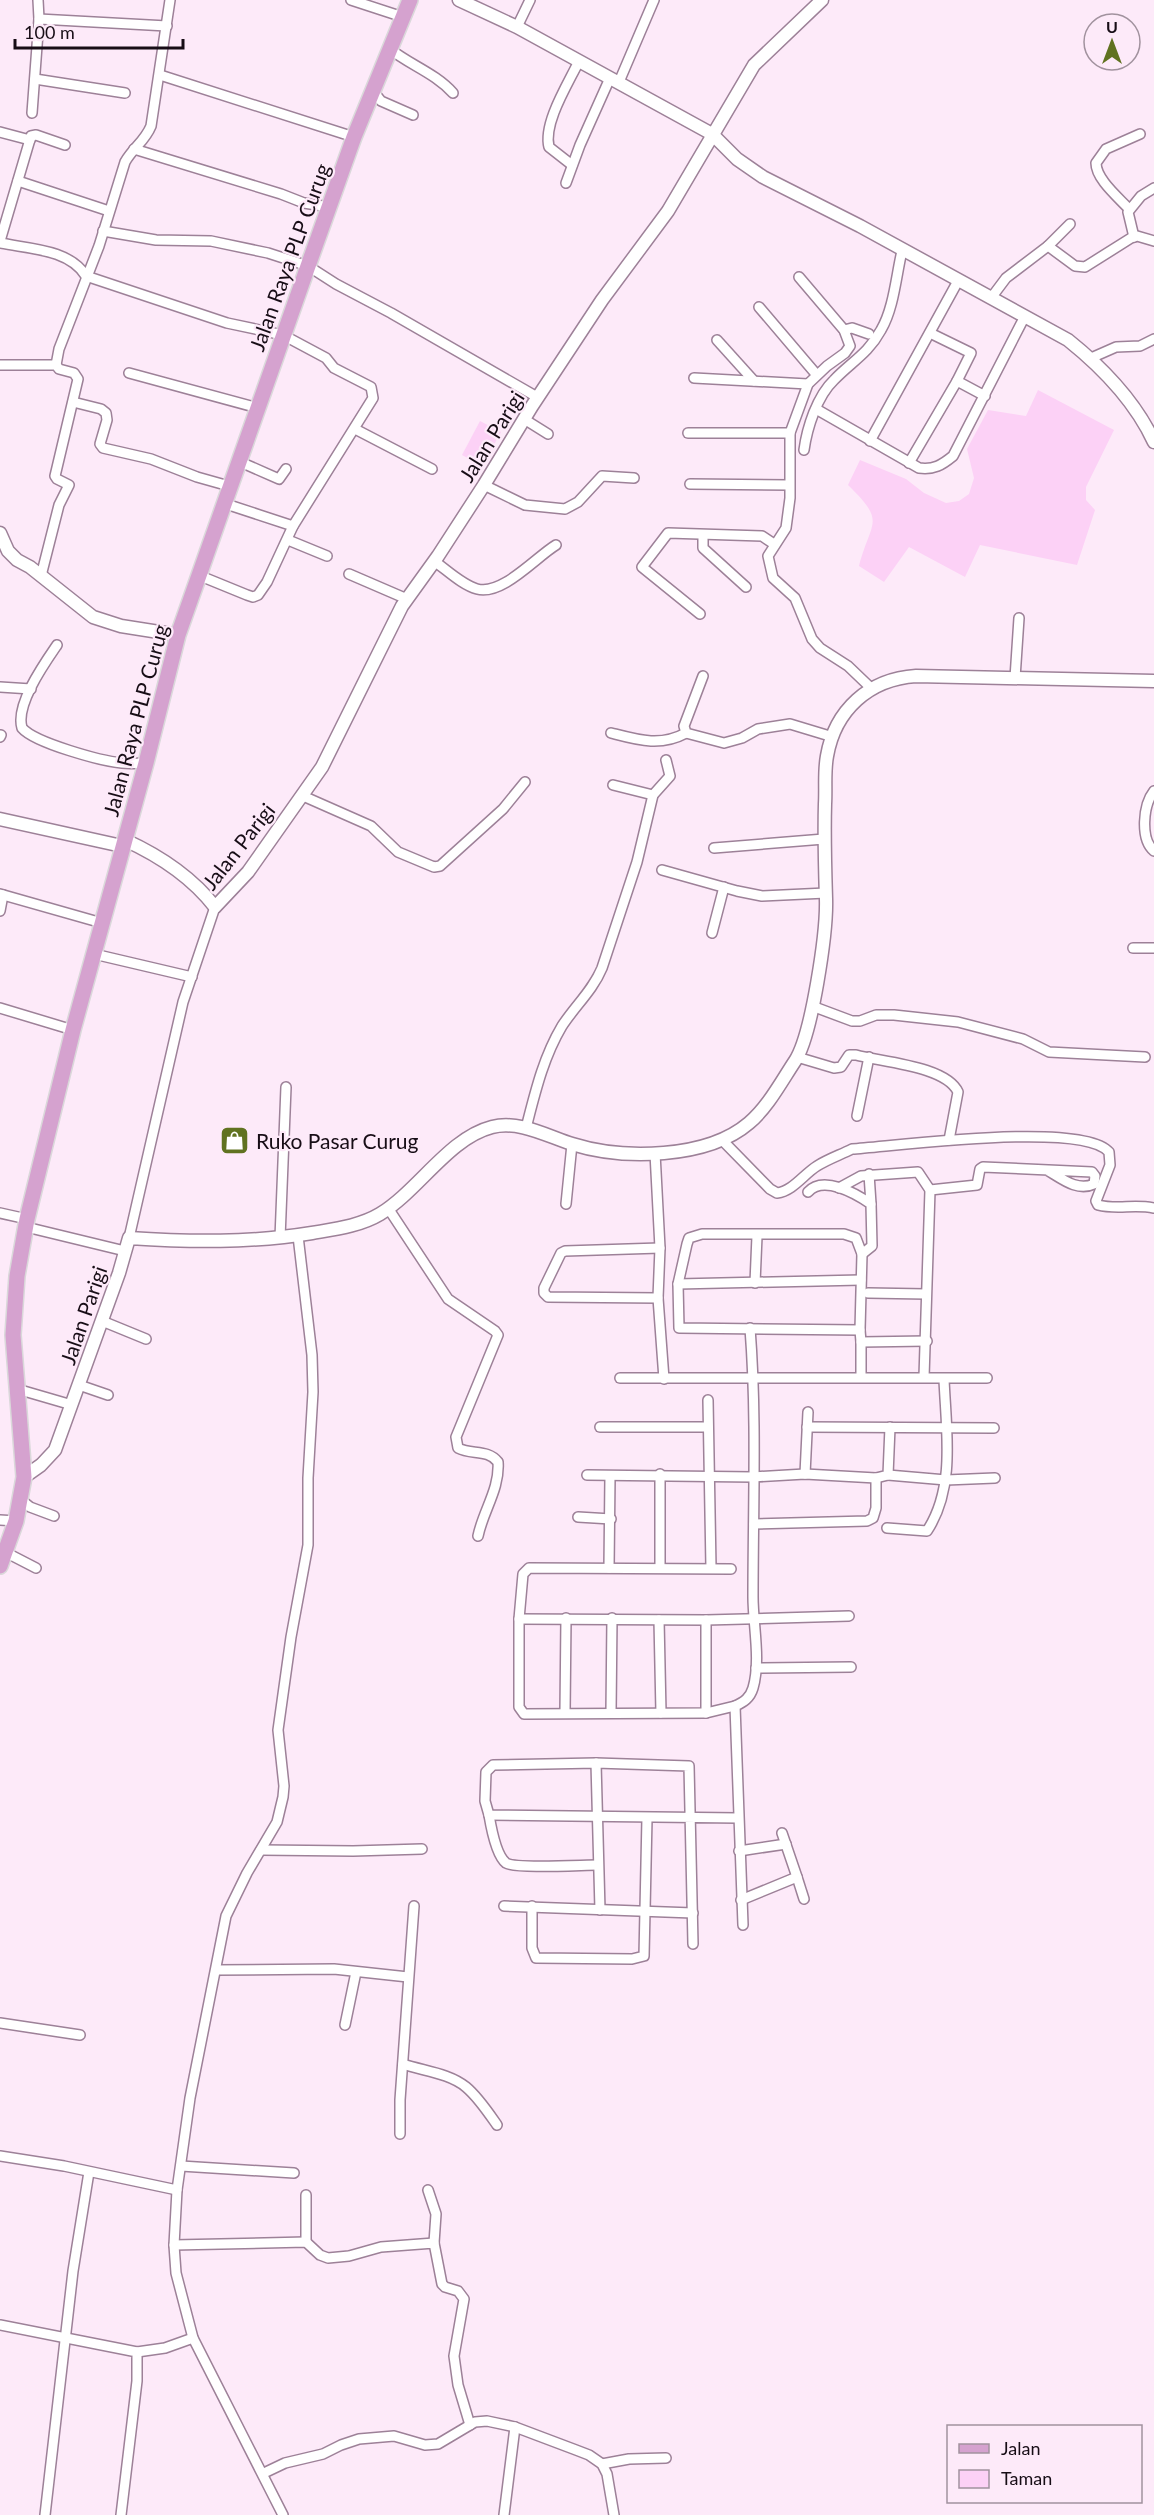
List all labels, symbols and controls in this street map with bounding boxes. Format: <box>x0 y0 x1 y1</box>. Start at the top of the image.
scale bar <box>15 12 183 50</box>
north arrow <box>1082 12 1142 72</box>
text: U <box>1106 17 1118 36</box>
text: 100 m <box>24 21 75 43</box>
street label: Jalan Raya PLP Curug <box>243 160 335 354</box>
street label: Jalan Parigi <box>453 386 529 486</box>
street label: Jalan Raya PLP Curug <box>97 621 173 819</box>
street label: Jalan Parigi <box>197 798 279 894</box>
shop icon: Ruko Pasar Curug <box>219 1124 251 1156</box>
place label: Ruko Pasar Curug <box>256 1128 419 1153</box>
street label: Jalan Parigi <box>54 1262 112 1368</box>
legend <box>947 2425 1142 2503</box>
text: Jalan <box>1001 2437 1040 2459</box>
text: Taman <box>1001 2467 1052 2489</box>

